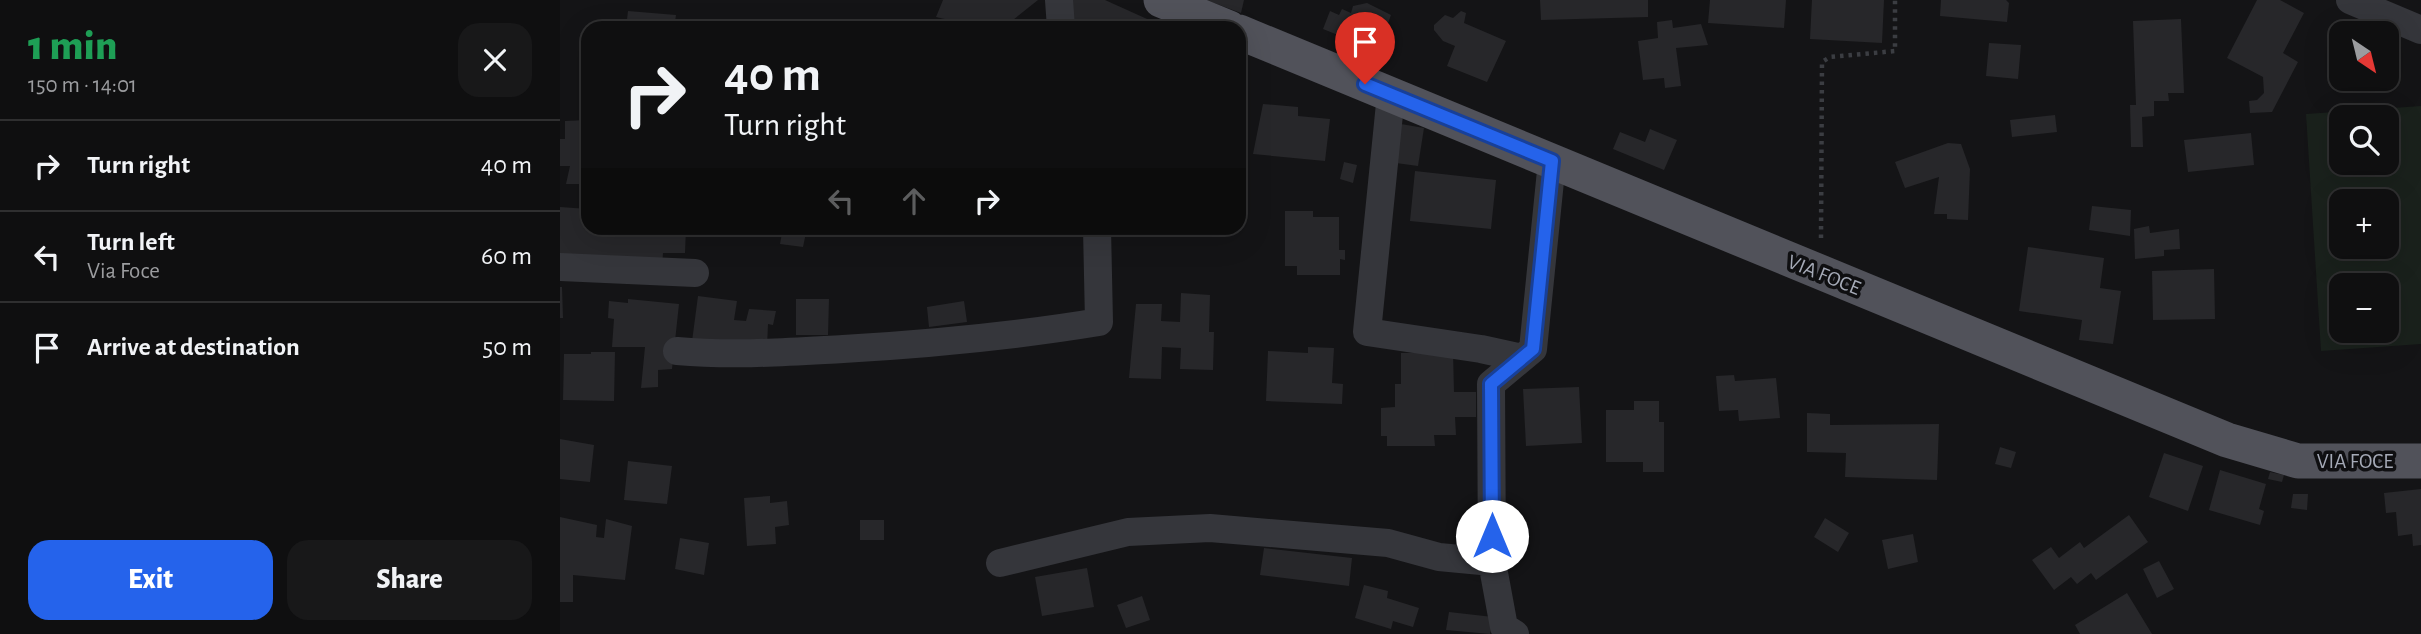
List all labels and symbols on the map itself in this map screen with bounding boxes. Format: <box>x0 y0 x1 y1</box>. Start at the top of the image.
pin <box>1335 12.0 1395 84</box>
north arrow <box>2329 21 2399 91</box>
street label: VIA FOCE <box>1785 251 1863 299</box>
street label: VIA FOCE <box>2317 451 2393 472</box>
position arrow <box>1455 499 1529 573</box>

